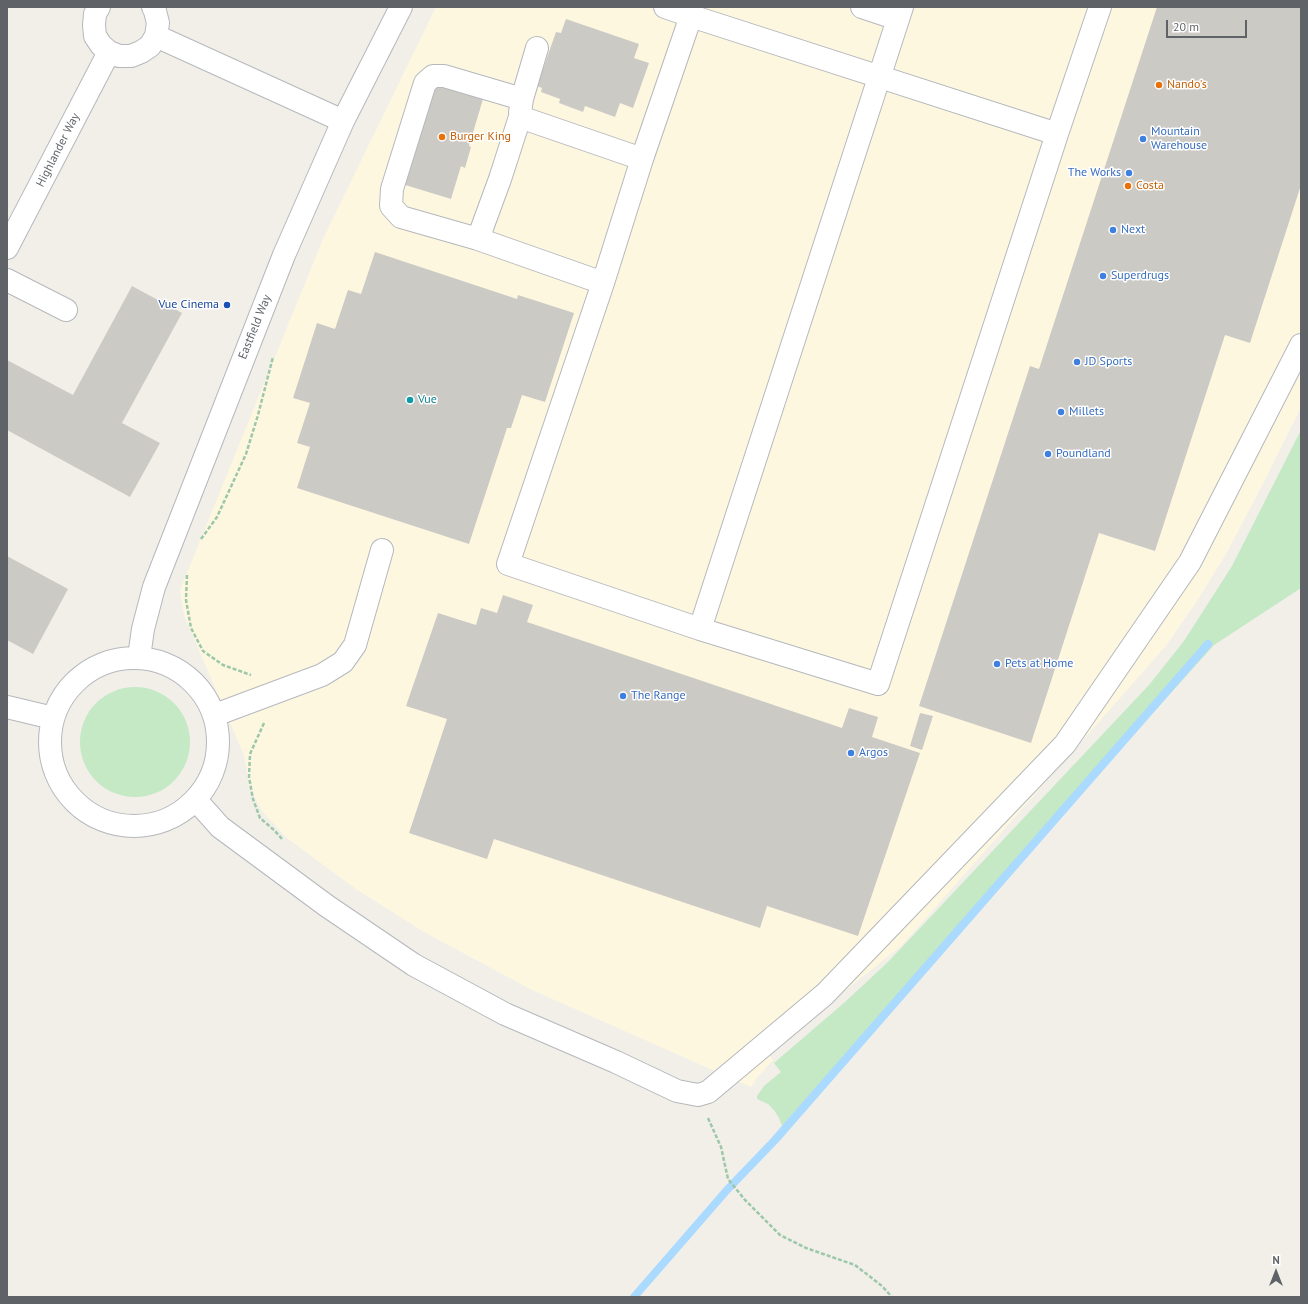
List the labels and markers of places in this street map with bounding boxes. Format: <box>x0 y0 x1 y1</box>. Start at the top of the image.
place label: Nando's <box>1167 78 1207 92</box>
marker: Nando's <box>1154 80 1164 90</box>
place label: Mountain Warehouse <box>1151 125 1207 153</box>
place label: Burger King <box>450 130 511 144</box>
marker: Burger King <box>437 132 447 142</box>
marker: Mountain Warehouse <box>1138 134 1148 144</box>
place label: The Works <box>1068 166 1121 180</box>
marker: The Works <box>1124 168 1134 178</box>
place label: Costa <box>1136 179 1164 193</box>
marker: Costa <box>1123 181 1133 191</box>
place label: Next <box>1121 223 1145 237</box>
marker: Next <box>1108 225 1118 235</box>
place label: Superdrugs <box>1111 269 1169 283</box>
marker: Superdrugs <box>1098 271 1108 281</box>
place label: Vue Cinema <box>159 298 219 312</box>
marker: Vue Cinema <box>222 300 232 310</box>
place label: JD Sports <box>1085 355 1132 369</box>
marker: JD Sports <box>1072 357 1082 367</box>
place label: Vue <box>418 393 437 407</box>
marker: Vue <box>405 395 415 405</box>
place label: Millets <box>1069 405 1104 419</box>
marker: Millets <box>1056 407 1066 417</box>
place label: Poundland <box>1056 447 1111 461</box>
marker: Poundland <box>1043 449 1053 459</box>
place label: Pets at Home <box>1005 657 1073 671</box>
marker: Pets at Home <box>992 659 1002 669</box>
place label: The Range <box>631 689 686 703</box>
marker: The Range <box>618 691 628 701</box>
place label: Argos <box>859 746 888 760</box>
marker: Argos <box>846 748 856 758</box>

